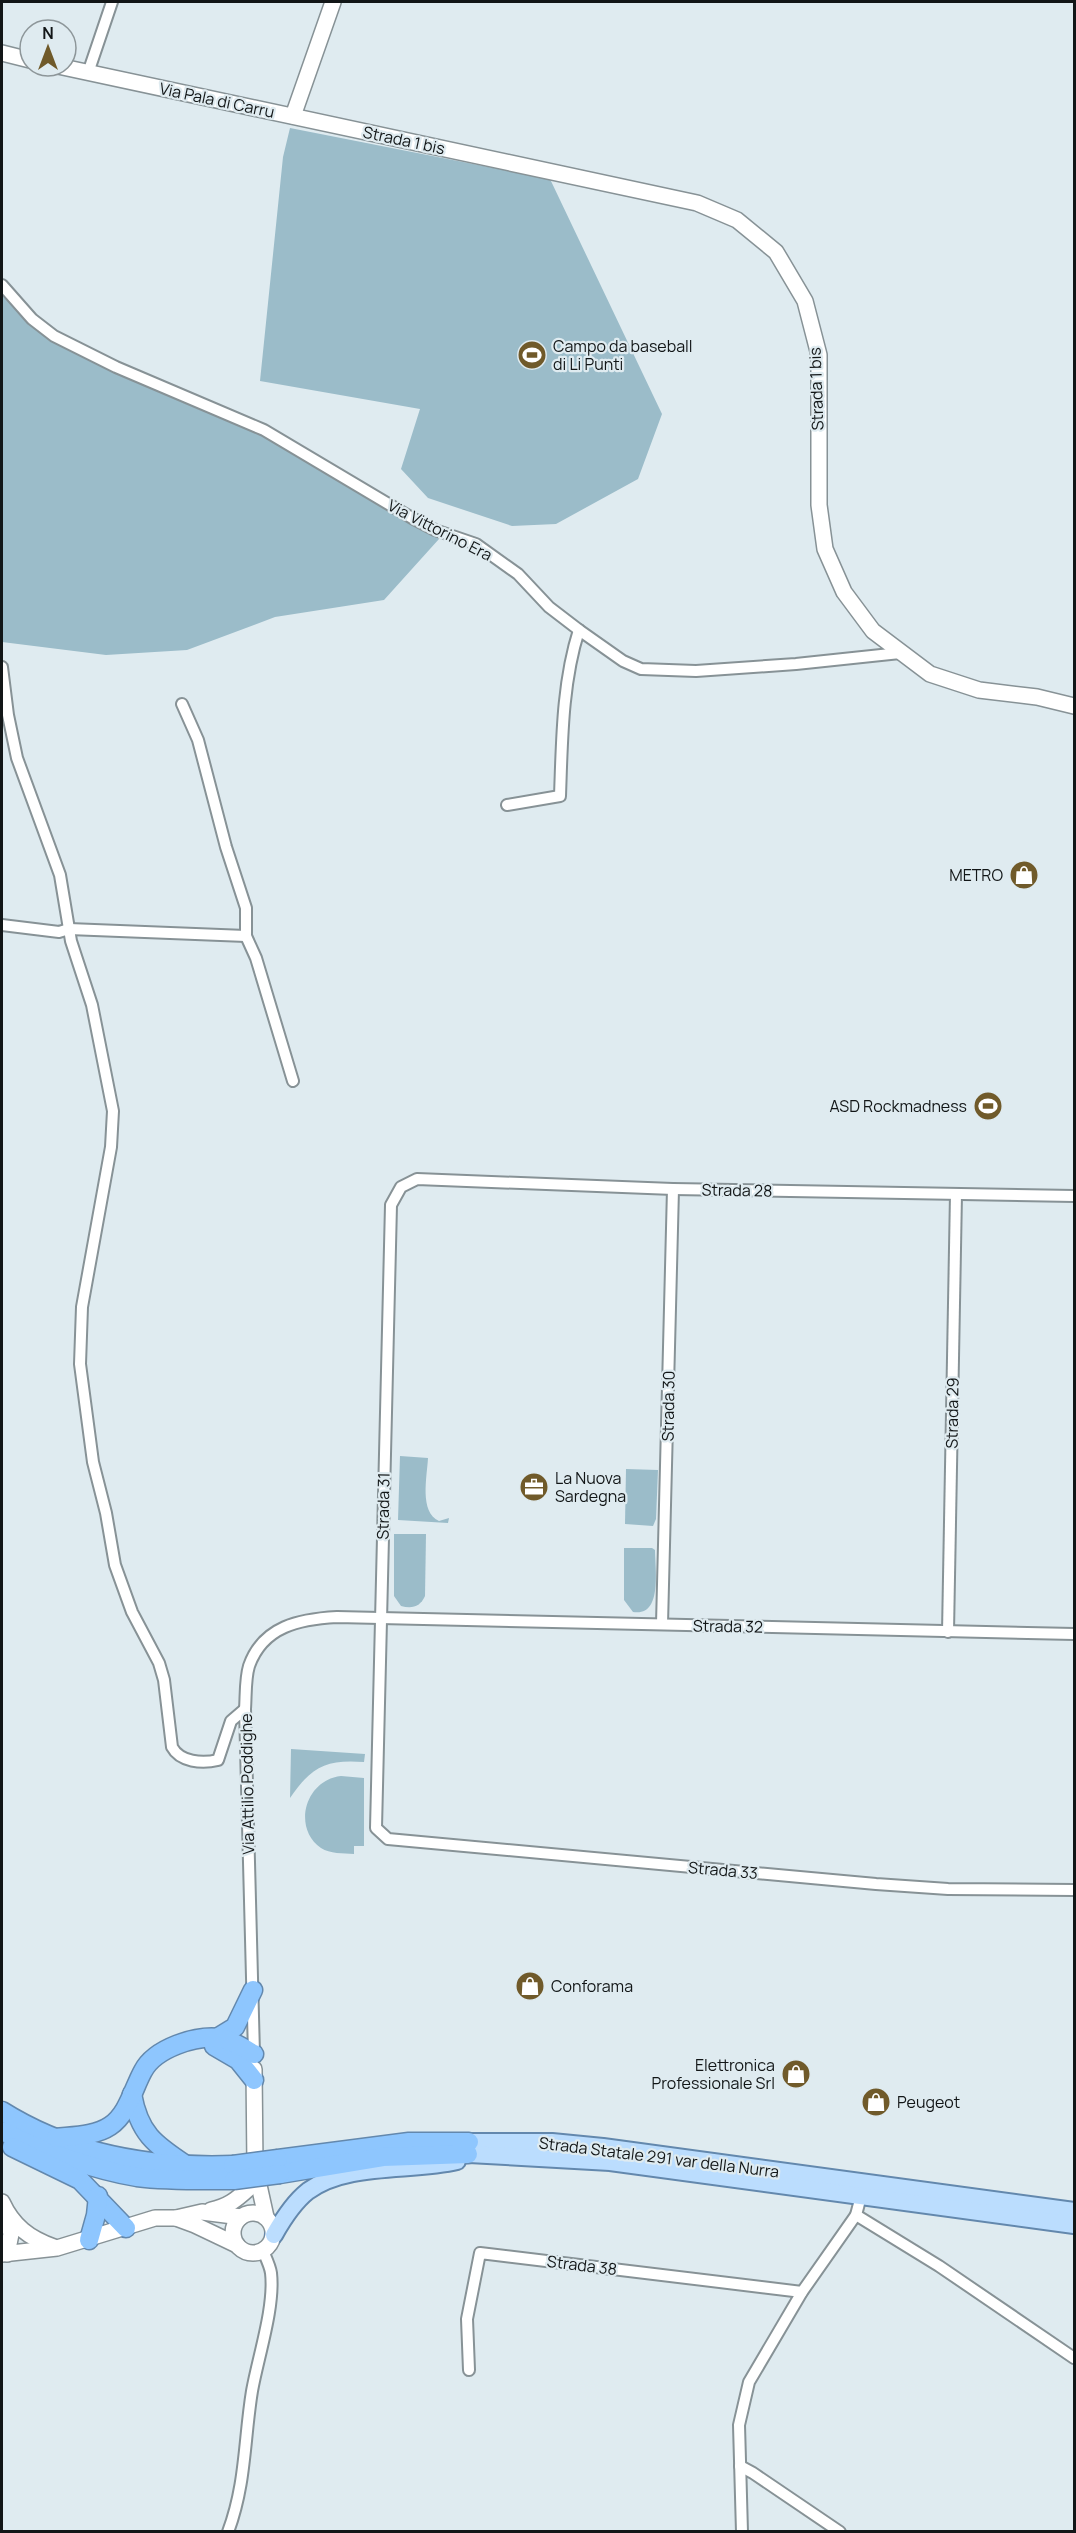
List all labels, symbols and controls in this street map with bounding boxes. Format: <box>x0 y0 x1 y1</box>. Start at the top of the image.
north arrow <box>18 18 78 78</box>
text: N <box>42 22 54 44</box>
street label: Via Pala di Carru <box>158 77 276 123</box>
street label: Strada 1 bis <box>361 121 447 159</box>
place label: Campo da baseball di Li Punti <box>553 335 693 375</box>
sports icon: Campo da baseball di Li Punti <box>516 339 548 371</box>
street label: Strada 1 bis <box>804 347 828 431</box>
street label: Via Vittorino Era <box>384 494 496 566</box>
shop icon: METRO <box>1008 859 1040 891</box>
place label: METRO <box>949 864 1003 886</box>
sports icon: ASD Rockmadness <box>972 1090 1004 1122</box>
place label: ASD Rockmadness <box>829 1095 967 1117</box>
street label: Strada 28 <box>702 1178 772 1202</box>
street label: Strada 30 <box>656 1370 680 1442</box>
street label: Strada 29 <box>940 1377 964 1449</box>
place label: La Nuova Sardegna <box>555 1467 626 1507</box>
office icon: La Nuova Sardegna <box>518 1471 550 1503</box>
street label: Strada 31 <box>371 1472 395 1540</box>
street label: Strada 32 <box>693 1614 763 1638</box>
street label: Via Attilio Poddighe <box>235 1713 259 1855</box>
street label: Strada 33 <box>687 1856 759 1884</box>
shop icon: Conforama <box>514 1970 546 2002</box>
place label: Conforama <box>551 1975 633 1997</box>
place label: Elettronica Professionale Srl <box>652 2054 775 2094</box>
shop icon: Elettronica Professionale Srl <box>780 2058 812 2090</box>
shop icon: Peugeot <box>860 2086 892 2118</box>
place label: Peugeot <box>897 2091 960 2113</box>
street label: Strada Statale 291 var della Nurra <box>538 2131 780 2183</box>
street label: Strada 38 <box>546 2250 618 2280</box>

